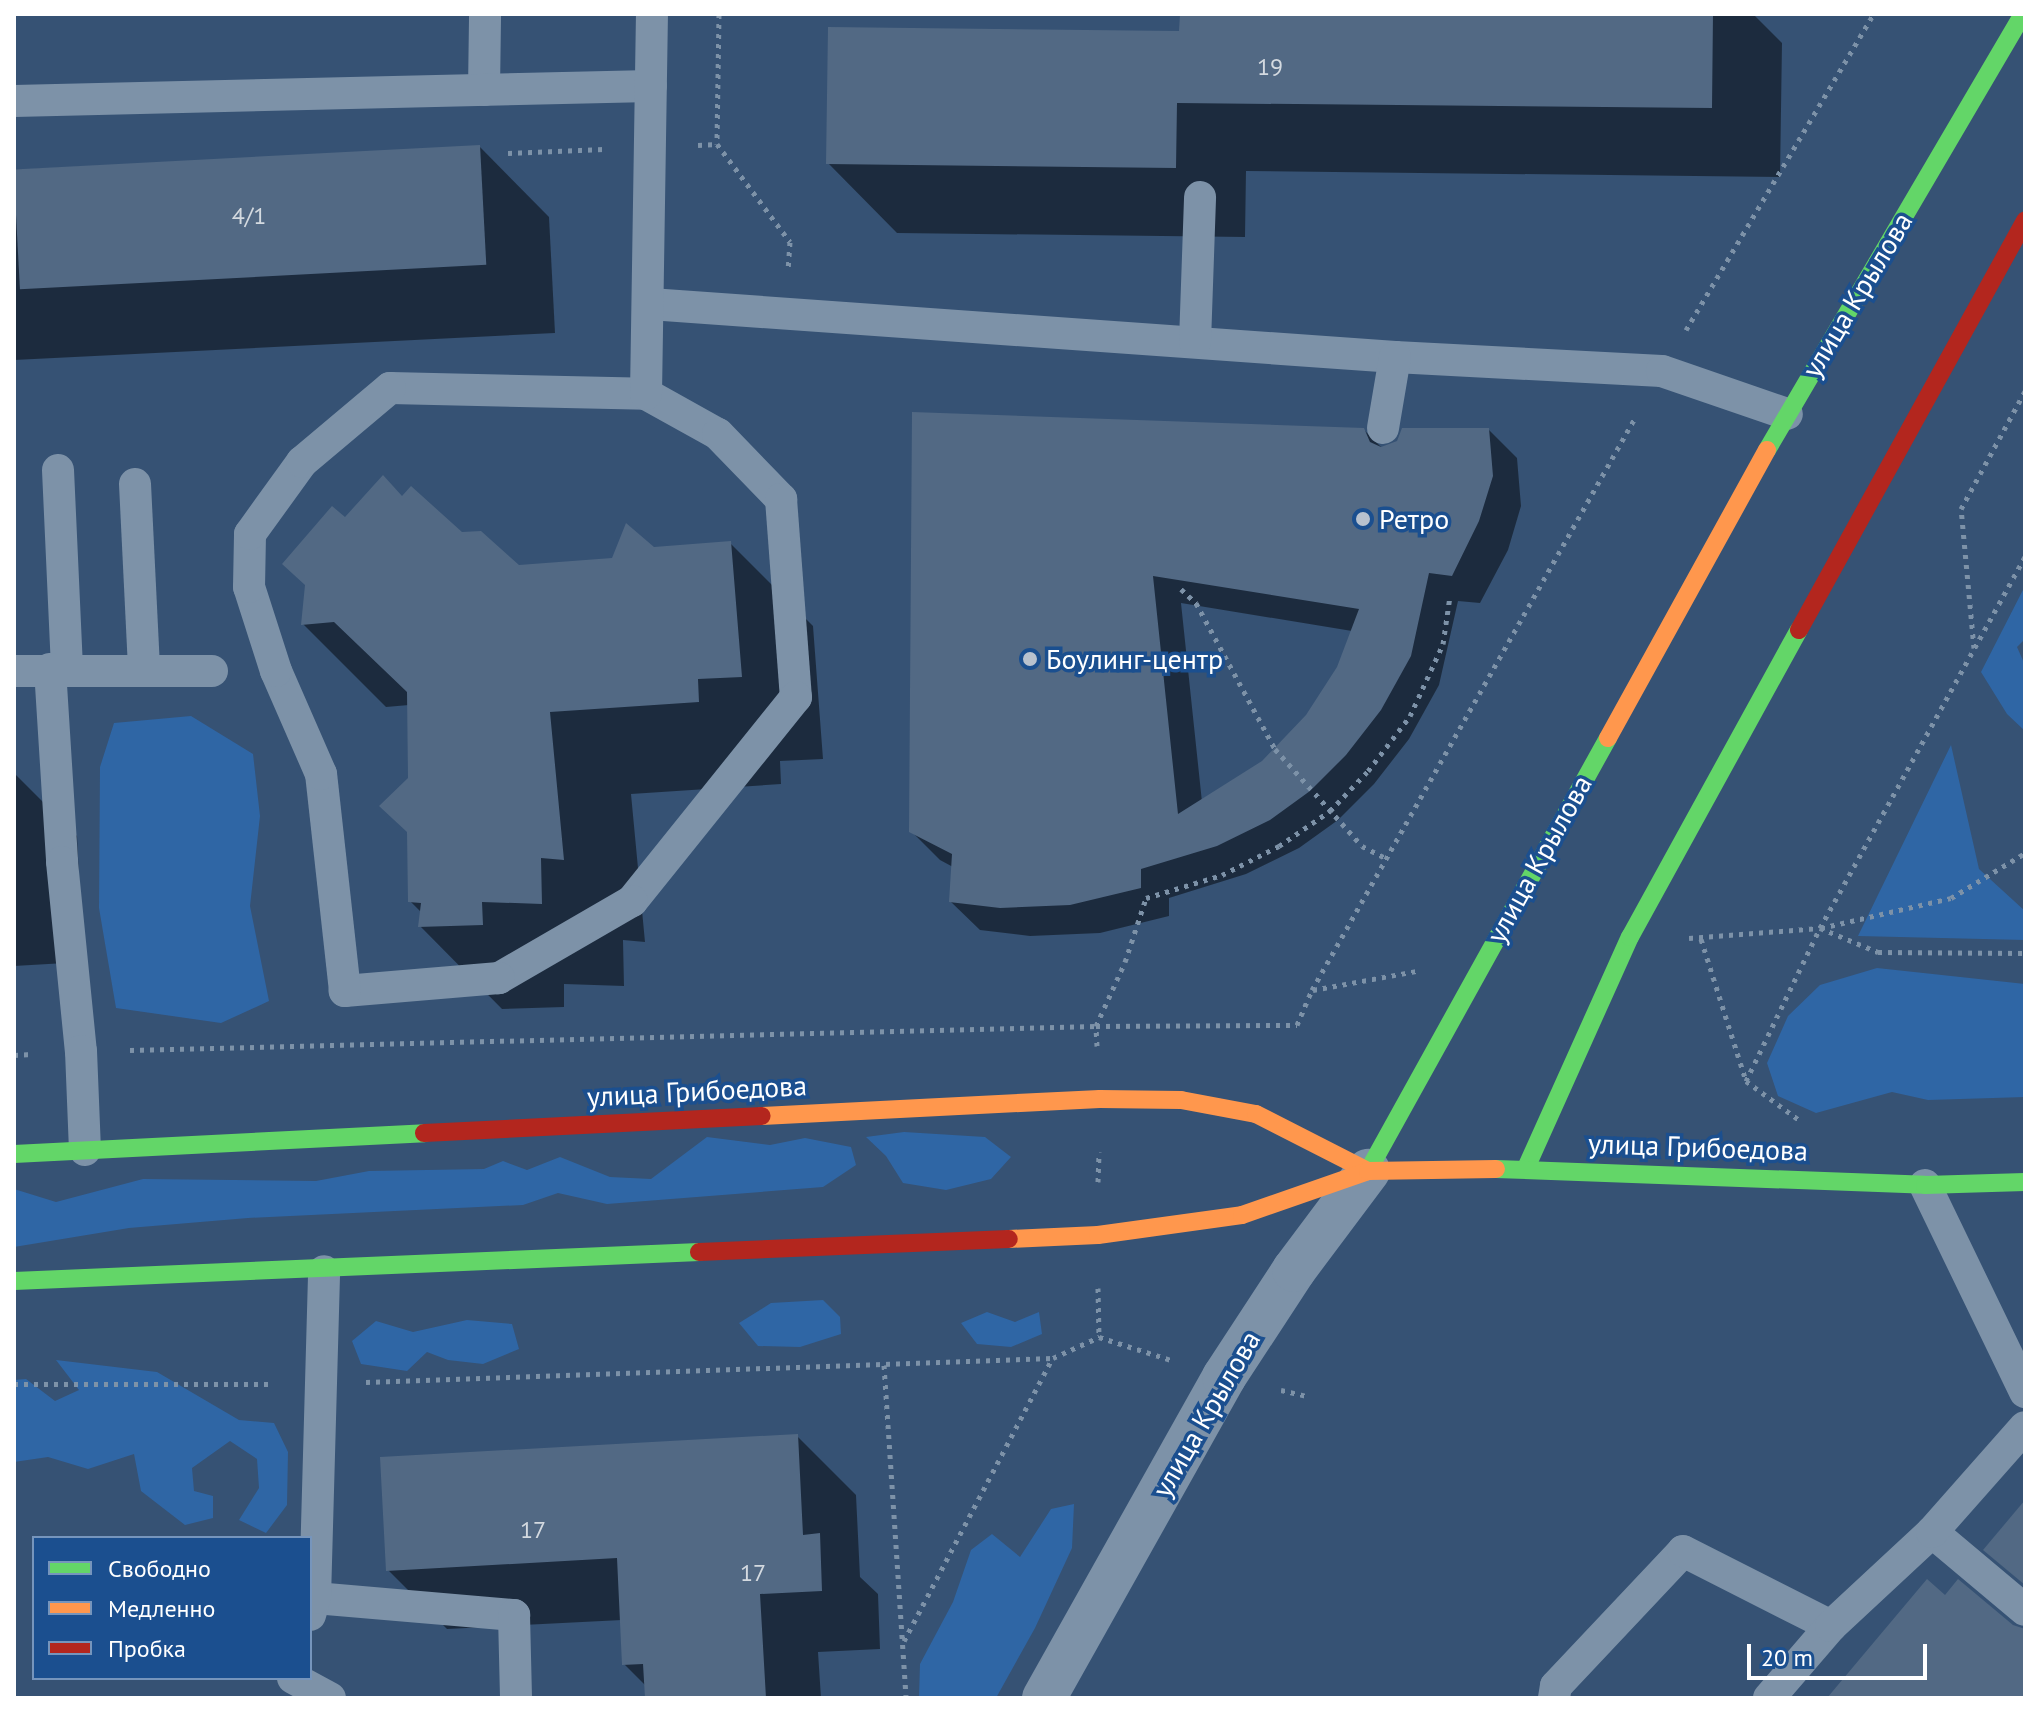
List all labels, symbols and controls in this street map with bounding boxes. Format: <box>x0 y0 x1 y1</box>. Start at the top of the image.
house number: 19 <box>1257 53 1283 81</box>
house number: 4/1 <box>232 202 266 230</box>
street label: улица Крылова <box>1795 206 1919 384</box>
place label: Ретро <box>1379 502 1449 536</box>
marker: Ретро <box>1354 510 1372 528</box>
place label: Боулинг-центр <box>1046 642 1223 676</box>
marker: Боулинг-центр <box>1021 650 1039 668</box>
street label: улица Крылова <box>1479 769 1599 949</box>
street label: улица Грибоедова <box>586 1068 808 1114</box>
street label: улица Грибоедова <box>1587 1126 1809 1168</box>
street label: улица Крылова <box>1145 1325 1267 1503</box>
house number: 17 <box>520 1516 546 1544</box>
legend <box>32 1536 312 1680</box>
text: Свободно <box>108 1553 211 1584</box>
house number: 17 <box>740 1559 766 1587</box>
text: Медленно <box>108 1593 215 1624</box>
scale bar <box>1751 1628 1931 1678</box>
text: Пробка <box>108 1633 186 1664</box>
text: 20 m <box>1761 1642 1813 1673</box>

